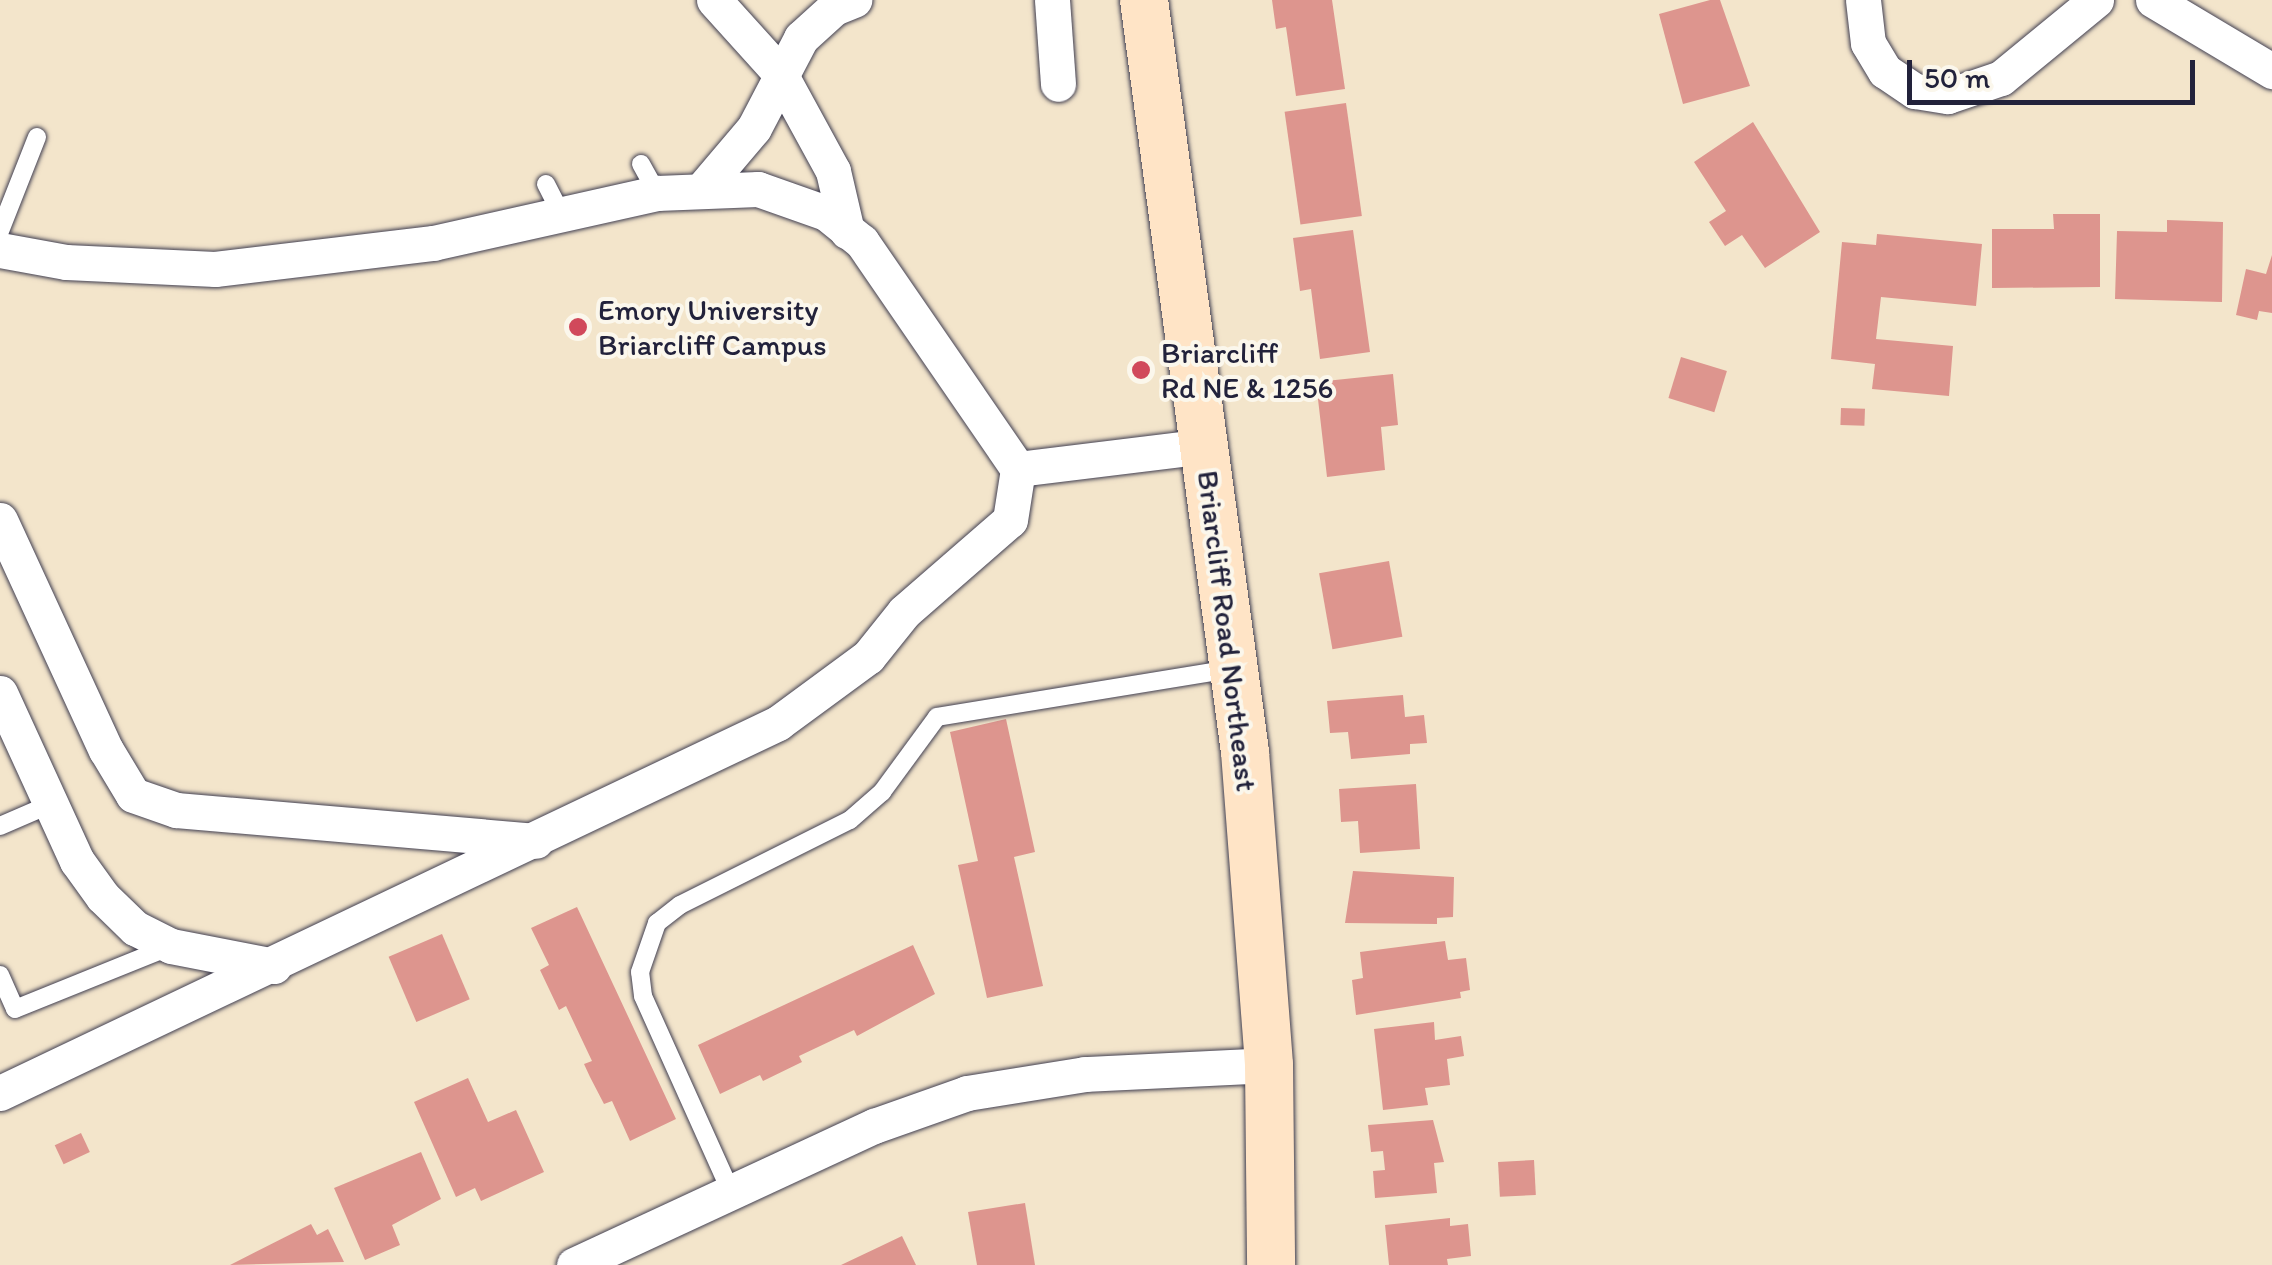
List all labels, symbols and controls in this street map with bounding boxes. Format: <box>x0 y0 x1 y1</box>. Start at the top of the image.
scale bar <box>1912 40 2200 102</box>
text: 50 m <box>1924 59 1990 96</box>
place label: Emory University Briarcliff Campus <box>598 292 827 362</box>
marker: Emory University Briarcliff Campus <box>567 316 589 338</box>
place label: Briarcliff Rd NE & 1256 <box>1161 335 1333 406</box>
marker: Briarcliff Rd NE & 1256 <box>1130 359 1152 381</box>
street label: Briarcliff Road Northeast <box>1189 468 1265 794</box>

